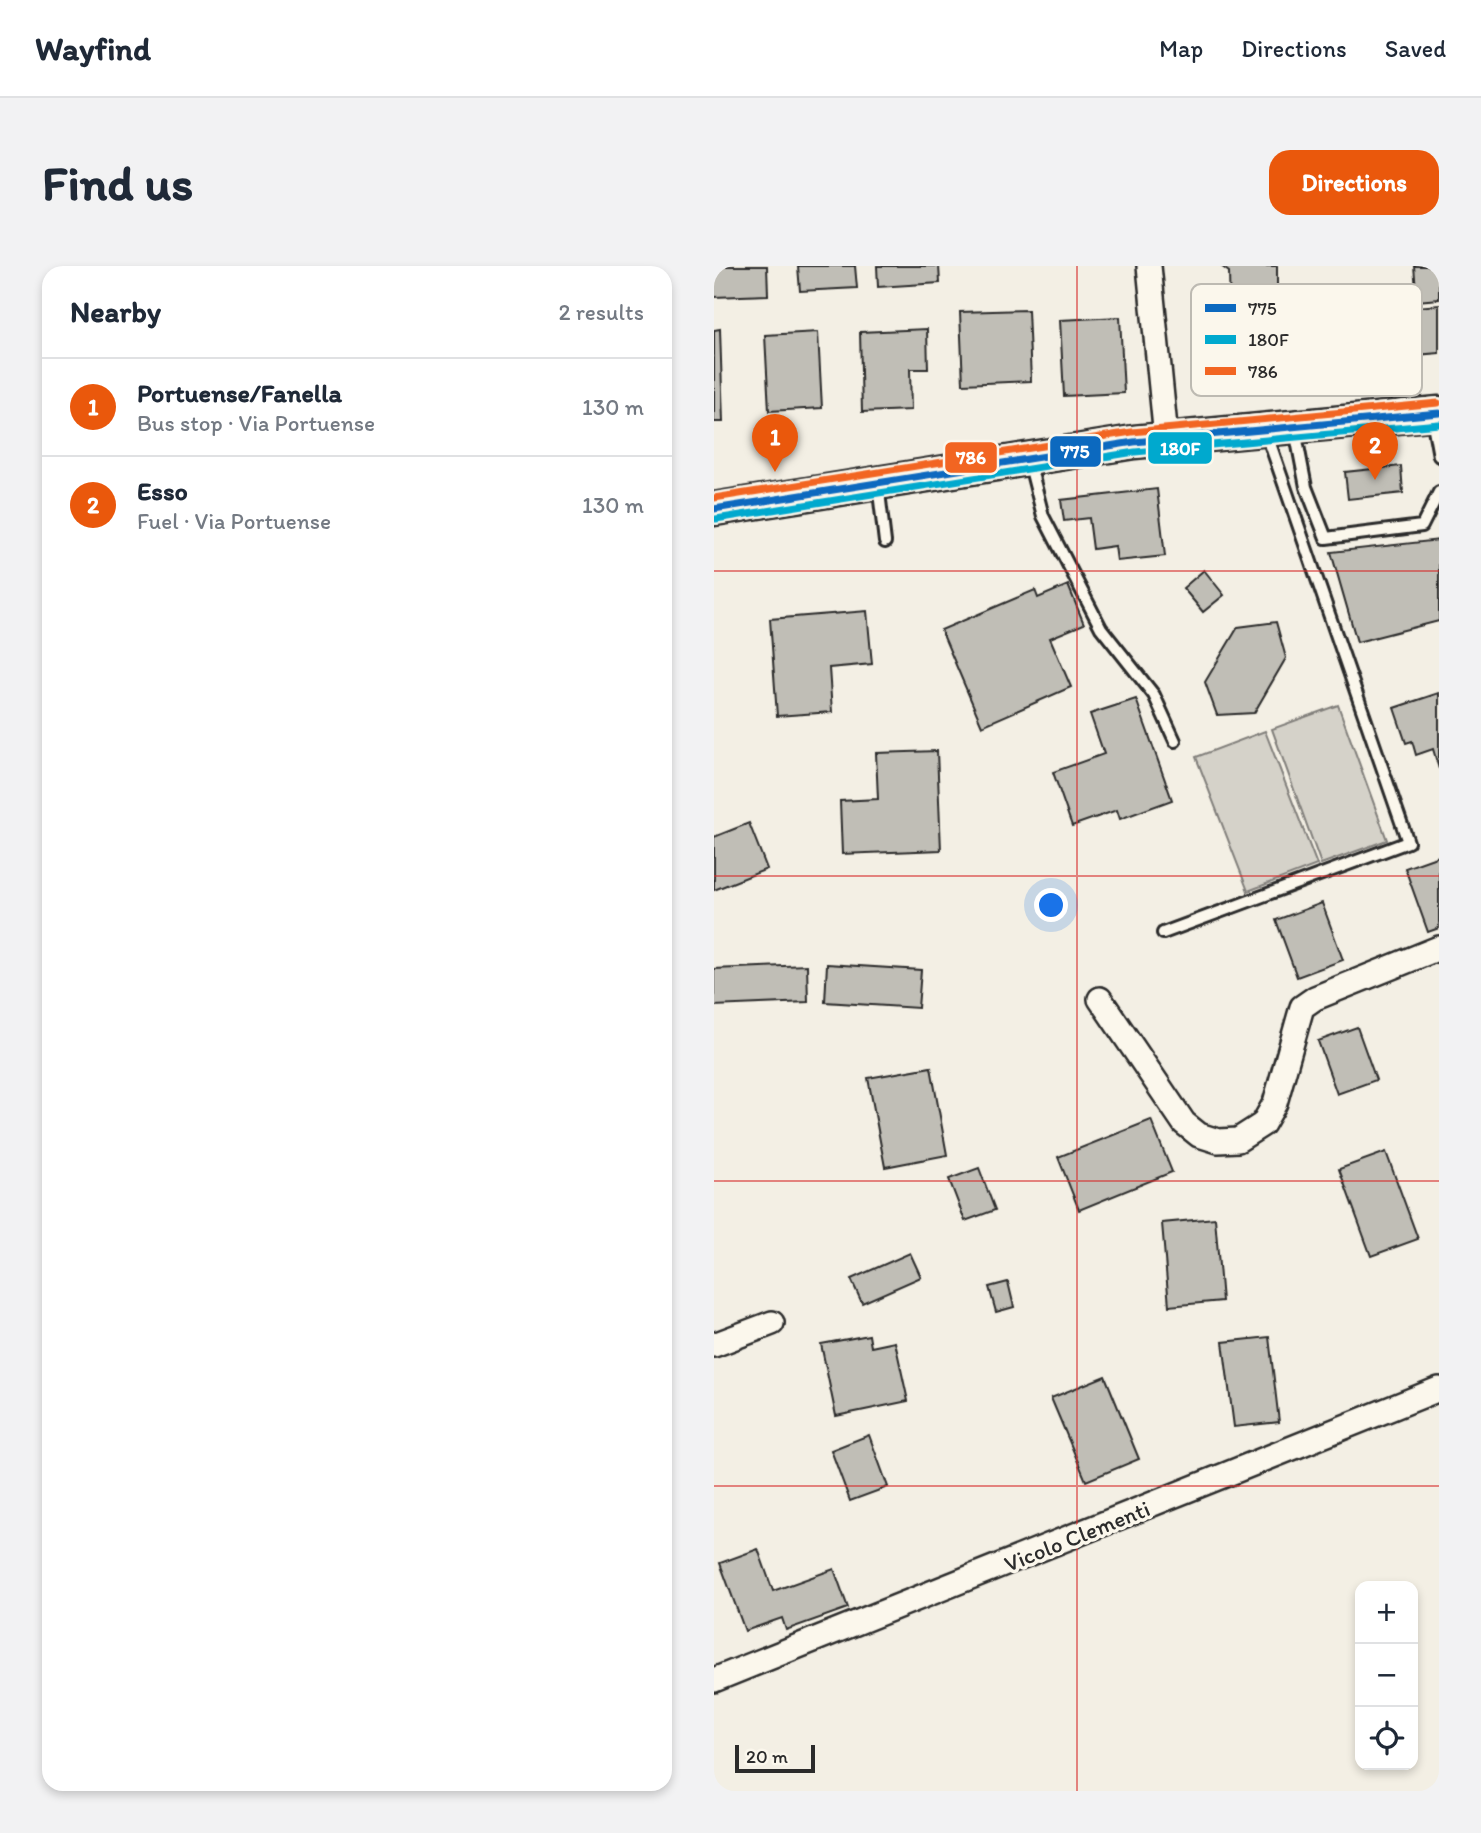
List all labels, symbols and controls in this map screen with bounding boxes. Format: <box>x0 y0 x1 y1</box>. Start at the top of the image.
text: Wayfind <box>35 29 151 68</box>
text: Map <box>1159 34 1203 63</box>
text: Directions <box>1241 34 1347 63</box>
text: Saved <box>1385 34 1446 63</box>
button: Directions <box>1269 150 1439 215</box>
text: Find us <box>42 153 193 212</box>
legend <box>1191 284 1422 396</box>
text: Nearby <box>70 293 161 330</box>
text: 775 <box>1248 297 1277 320</box>
text: 2 results <box>558 298 644 326</box>
text: 180F <box>1248 328 1289 351</box>
text: 786 <box>1248 360 1278 383</box>
text: Portuense/Fanella <box>137 377 342 409</box>
text: 1 <box>88 393 98 421</box>
text: 130 m <box>582 393 644 421</box>
text: Bus stop · Via Portuense <box>137 409 375 437</box>
pin: 1 <box>752 414 798 472</box>
pin: 2 <box>1352 422 1398 480</box>
line badge: 180F <box>1147 431 1213 465</box>
line badge: 775 <box>1049 435 1102 468</box>
text: 180F <box>1160 437 1202 460</box>
text: 775 <box>1060 440 1089 463</box>
line badge: 786 <box>944 441 998 474</box>
text: 786 <box>955 446 986 469</box>
text: Esso <box>137 475 188 507</box>
text: 2 <box>87 491 99 519</box>
text: 130 m <box>582 491 644 519</box>
text: Fuel · Via Portuense <box>137 507 331 535</box>
your location <box>1034 888 1068 922</box>
street label: Vicolo Clementi <box>1000 1494 1154 1578</box>
map controls <box>1355 1581 1418 1770</box>
button: + <box>1355 1581 1418 1644</box>
button: − <box>1355 1644 1418 1707</box>
button: locate <box>1355 1707 1418 1770</box>
scale bar <box>735 1742 816 1774</box>
text: 20 m <box>746 1745 788 1768</box>

